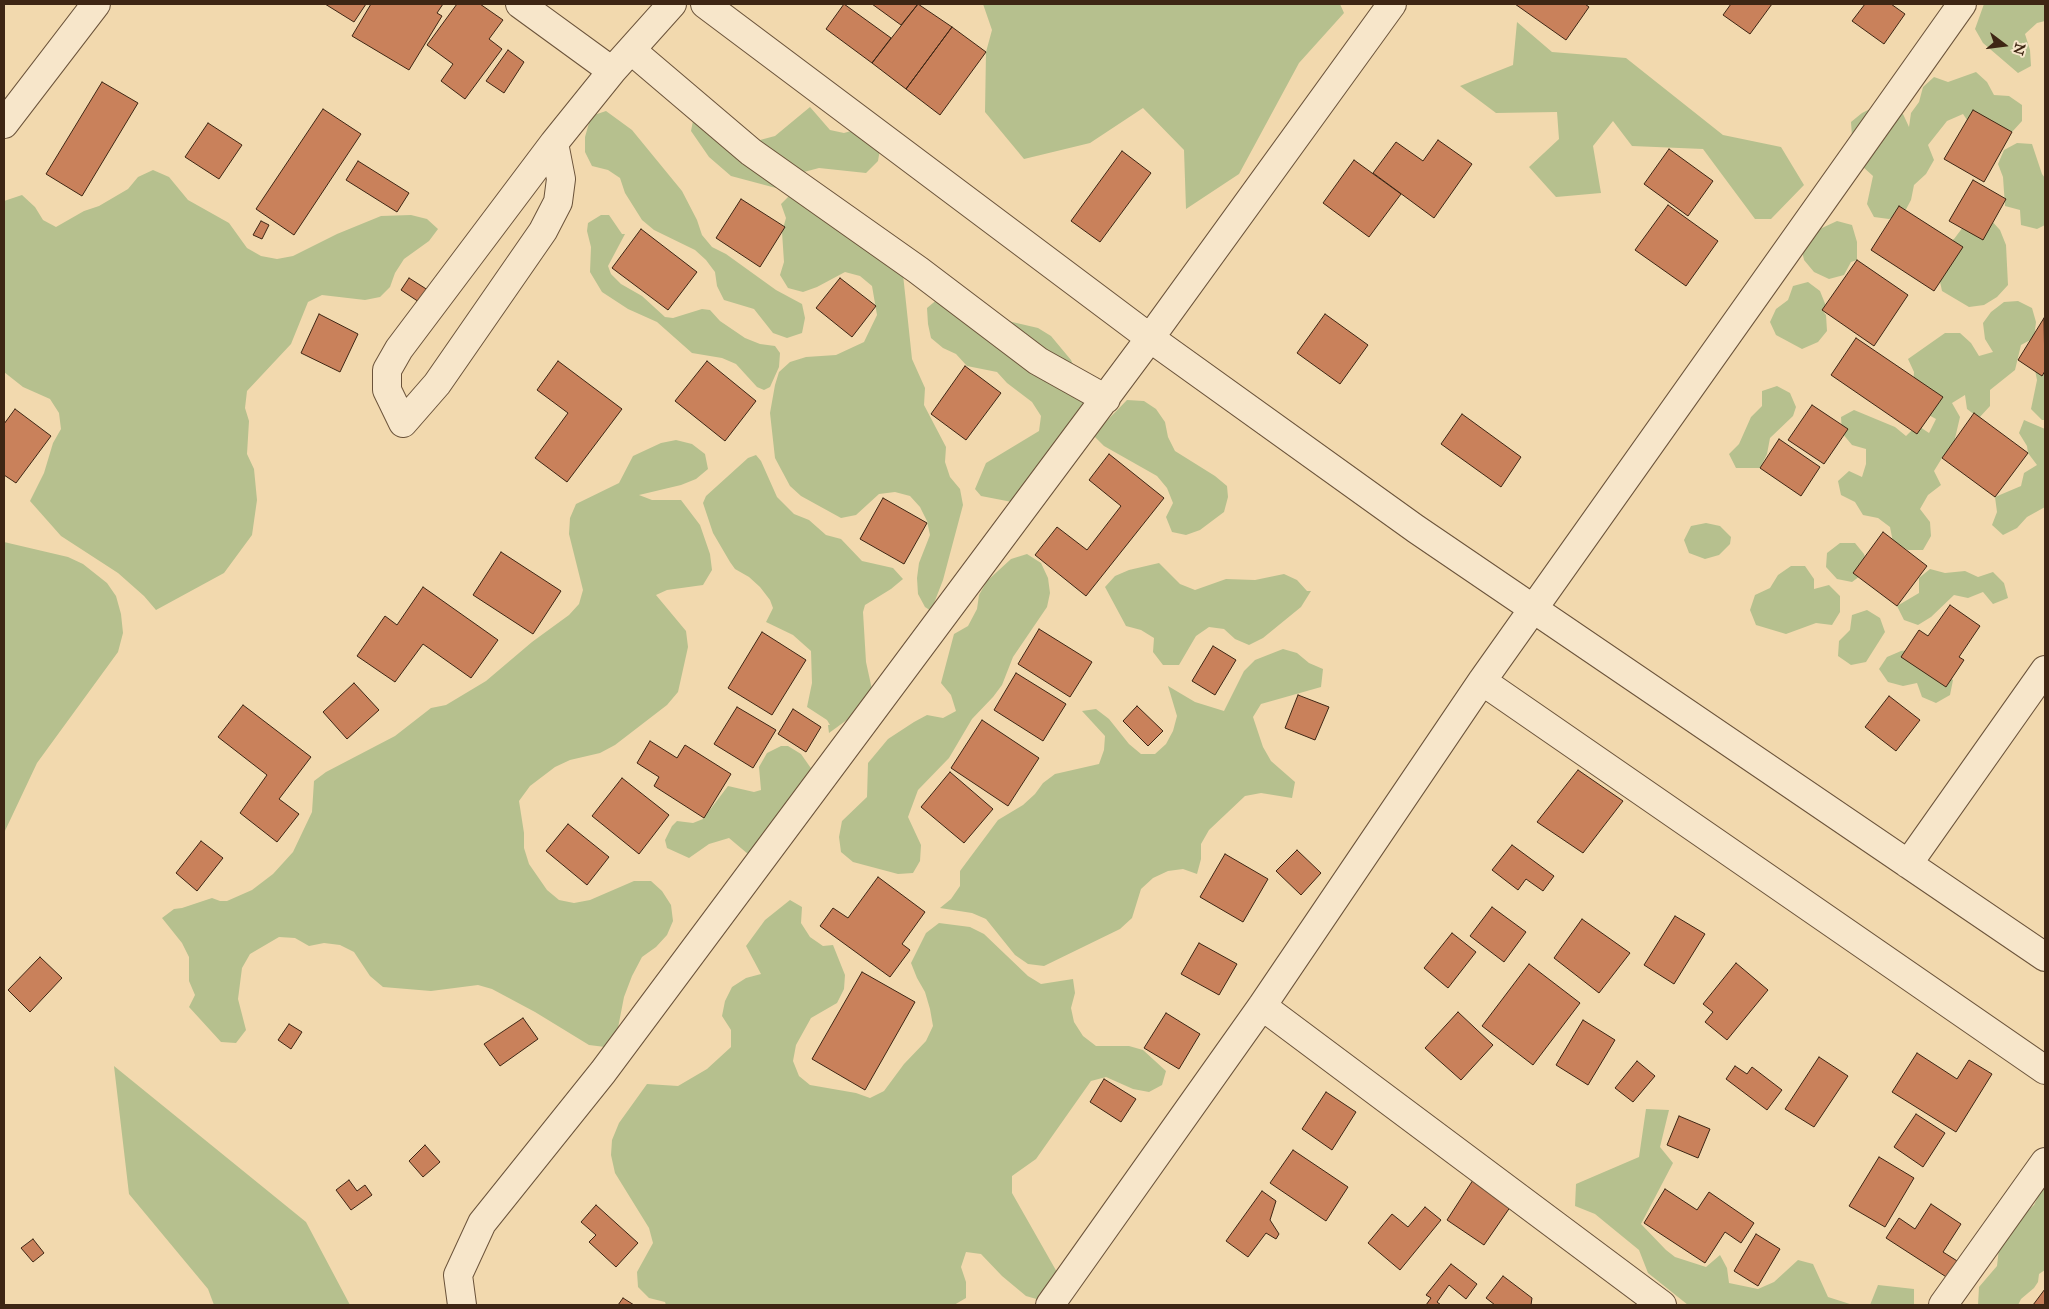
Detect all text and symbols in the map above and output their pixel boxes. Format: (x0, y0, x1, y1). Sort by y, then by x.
north arrow (1979, 20, 2029, 70)
text: N (2009, 41, 2029, 57)

